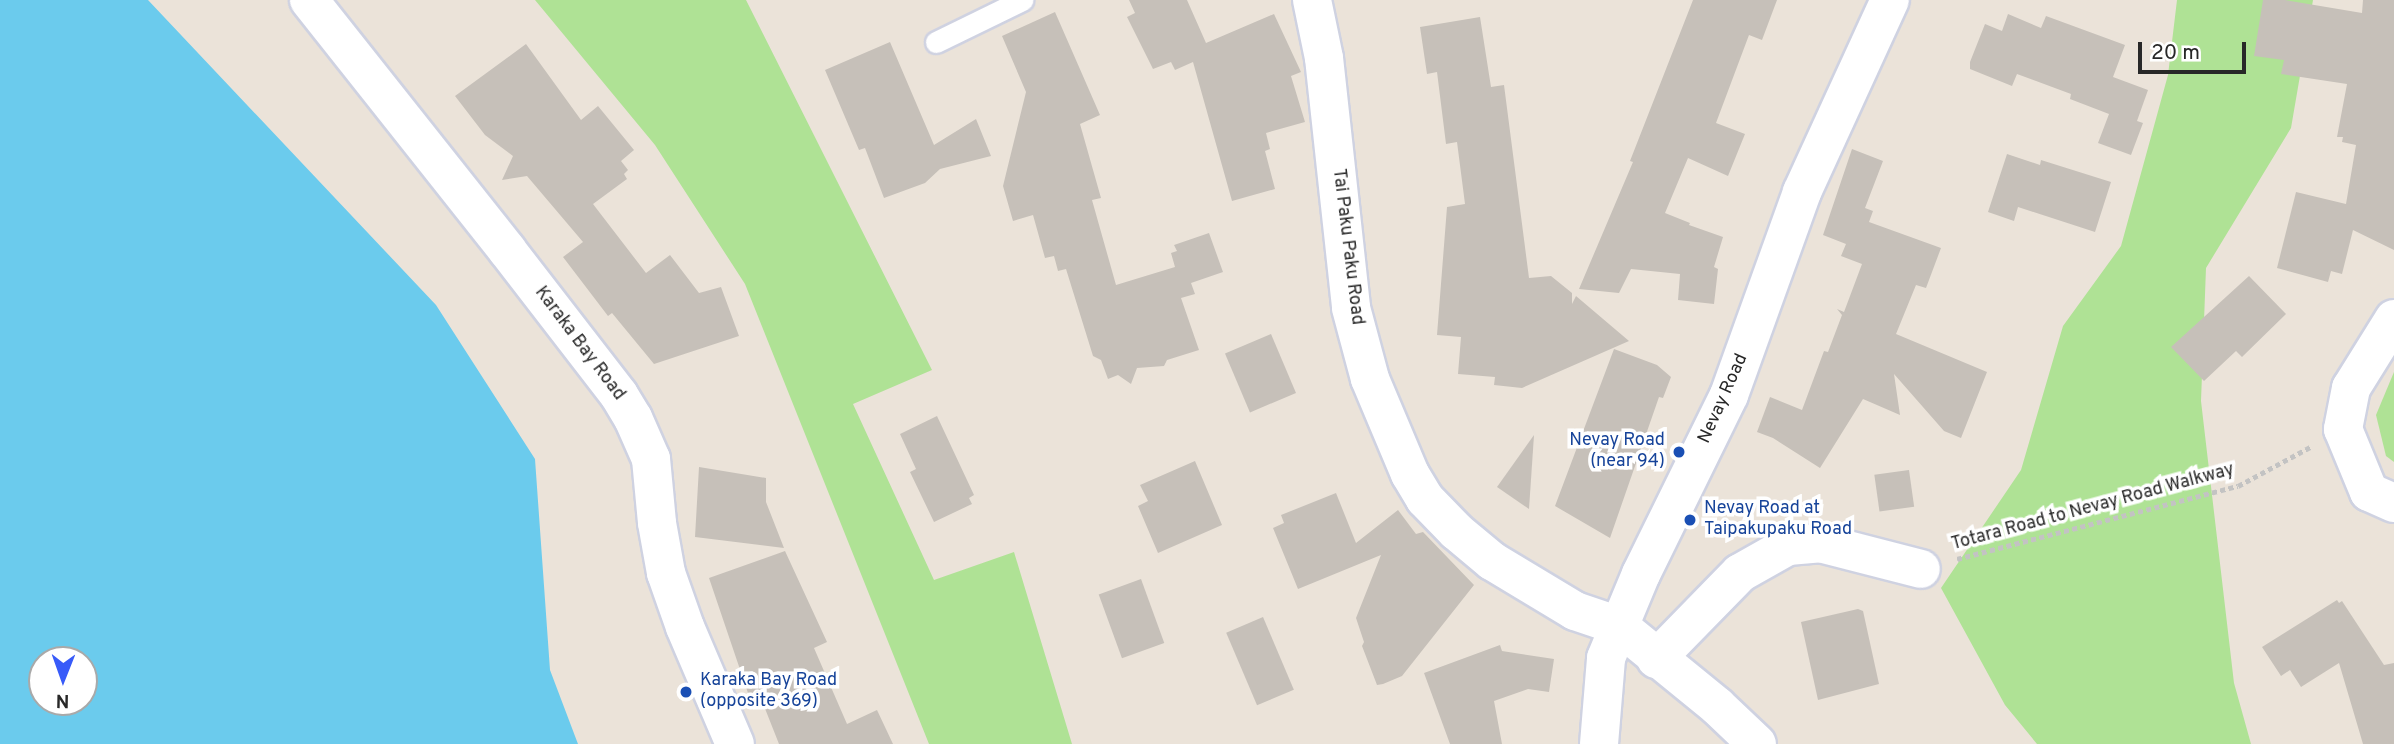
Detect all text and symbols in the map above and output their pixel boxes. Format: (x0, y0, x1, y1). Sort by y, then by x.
scale bar (2142, 28, 2250, 72)
text: 20 m (2151, 40, 2200, 67)
street label: Tai Paku Paku Road (1327, 168, 1367, 326)
street label: Karaka Bay Road (529, 283, 629, 405)
street label: Nevay Road (1695, 351, 1753, 447)
place label: Nevay Road (near 94) (1569, 431, 1665, 474)
marker: Nevay Road (near 94) (1671, 444, 1687, 460)
street label: Totara Road to Nevay Road Walkway (1949, 460, 2237, 556)
place label: Nevay Road at Taipakupaku Road (1704, 499, 1852, 542)
marker: Nevay Road at Taipakupaku Road (1682, 512, 1698, 528)
north arrow (28, 646, 98, 716)
place label: Karaka Bay Road (opposite 369) (700, 671, 837, 714)
marker: Karaka Bay Road (opposite 369) (678, 684, 694, 700)
text: N (56, 688, 70, 712)

